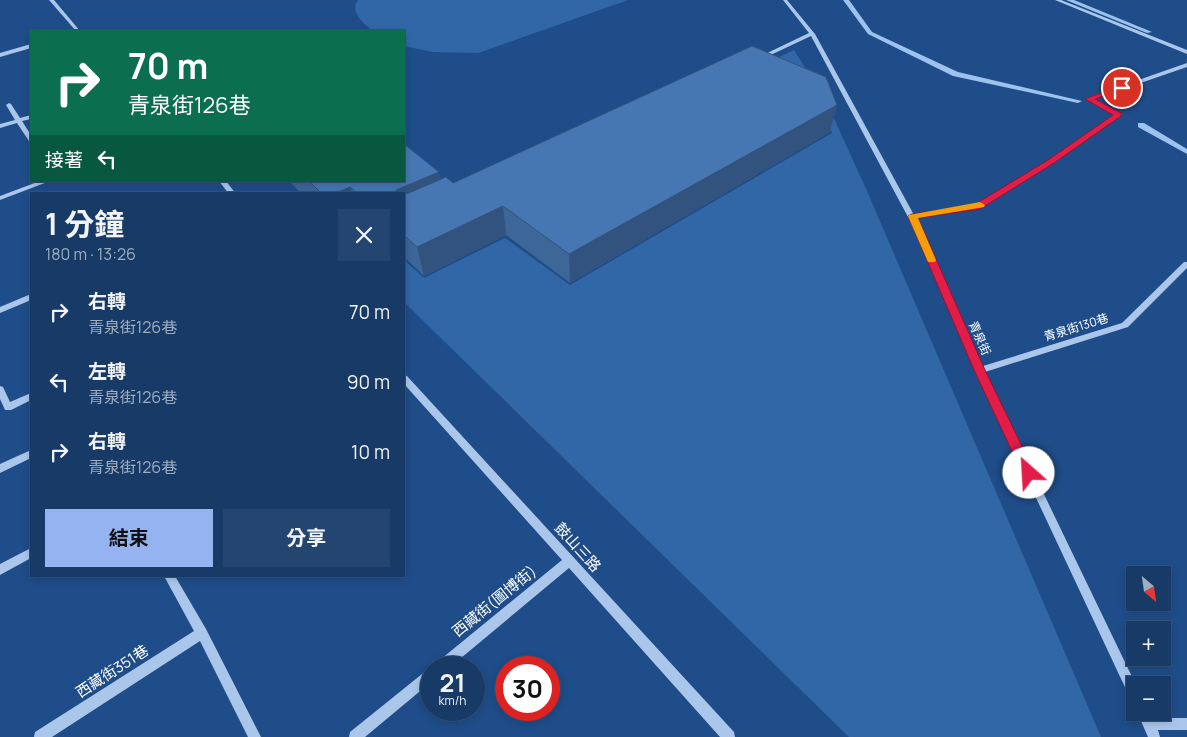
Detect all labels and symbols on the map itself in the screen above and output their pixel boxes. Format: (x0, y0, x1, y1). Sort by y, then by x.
pin (1101, 67, 1143, 109)
street label: 青泉街130巷 (1042, 309, 1110, 345)
street label: 青泉街 (965, 318, 995, 358)
position arrow (1002, 446, 1054, 498)
street label: 鼓山三路 (550, 518, 606, 576)
street label: 西藏街(圖博街) (447, 560, 541, 642)
north arrow (1126, 566, 1171, 611)
street label: 西藏街351巷 (72, 640, 152, 702)
speed limit sign: 30 (495, 656, 560, 721)

